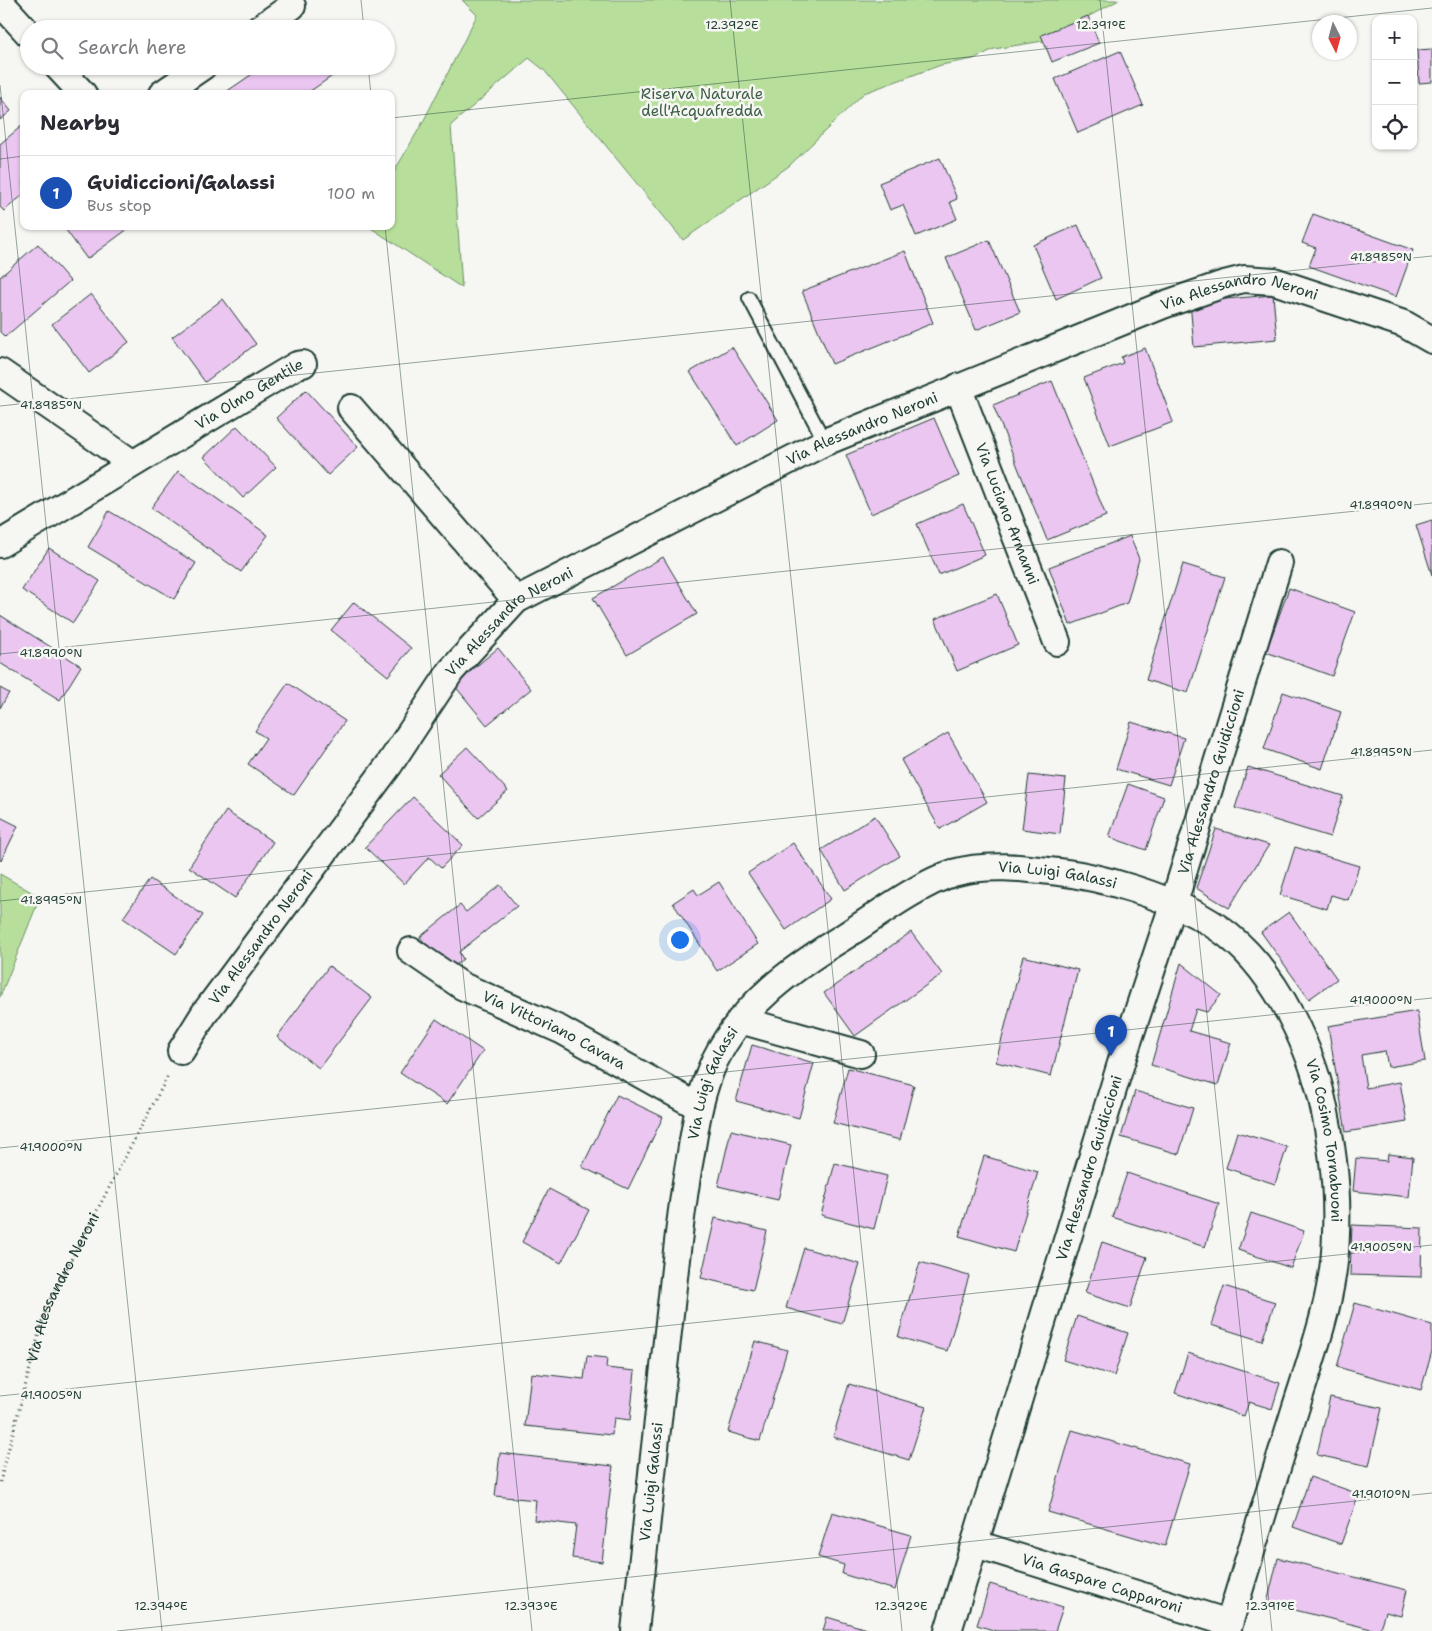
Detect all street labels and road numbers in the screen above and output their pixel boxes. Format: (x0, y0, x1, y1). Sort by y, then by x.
street label: Via Alessandro Neroni (1158, 269, 1321, 315)
street label: Via Olmo Gentile (191, 354, 304, 434)
street label: Via Alessandro Neroni (783, 387, 941, 470)
street label: Via Luciano Armanni (971, 440, 1044, 588)
street label: Via Alessandro Neroni (441, 562, 577, 681)
street label: Via Alessandro Guidiccioni (1173, 687, 1249, 877)
street label: Via Luigi Galassi (998, 857, 1120, 893)
street label: Via Alessandro Neroni (204, 866, 318, 1009)
street label: Via Vittoriano Cavara (479, 986, 630, 1074)
street label: Via Luigi Galassi (683, 1022, 743, 1141)
street label: Via Cosimo Tornabuoni (1301, 1056, 1346, 1223)
street label: Via Alessandro Guidiccioni (1051, 1073, 1127, 1263)
street label: Via Alessandro Neroni (22, 1209, 104, 1365)
street label: Via Luigi Galassi (635, 1421, 668, 1543)
street label: Via Gaspare Capparoni (1019, 1549, 1185, 1618)

